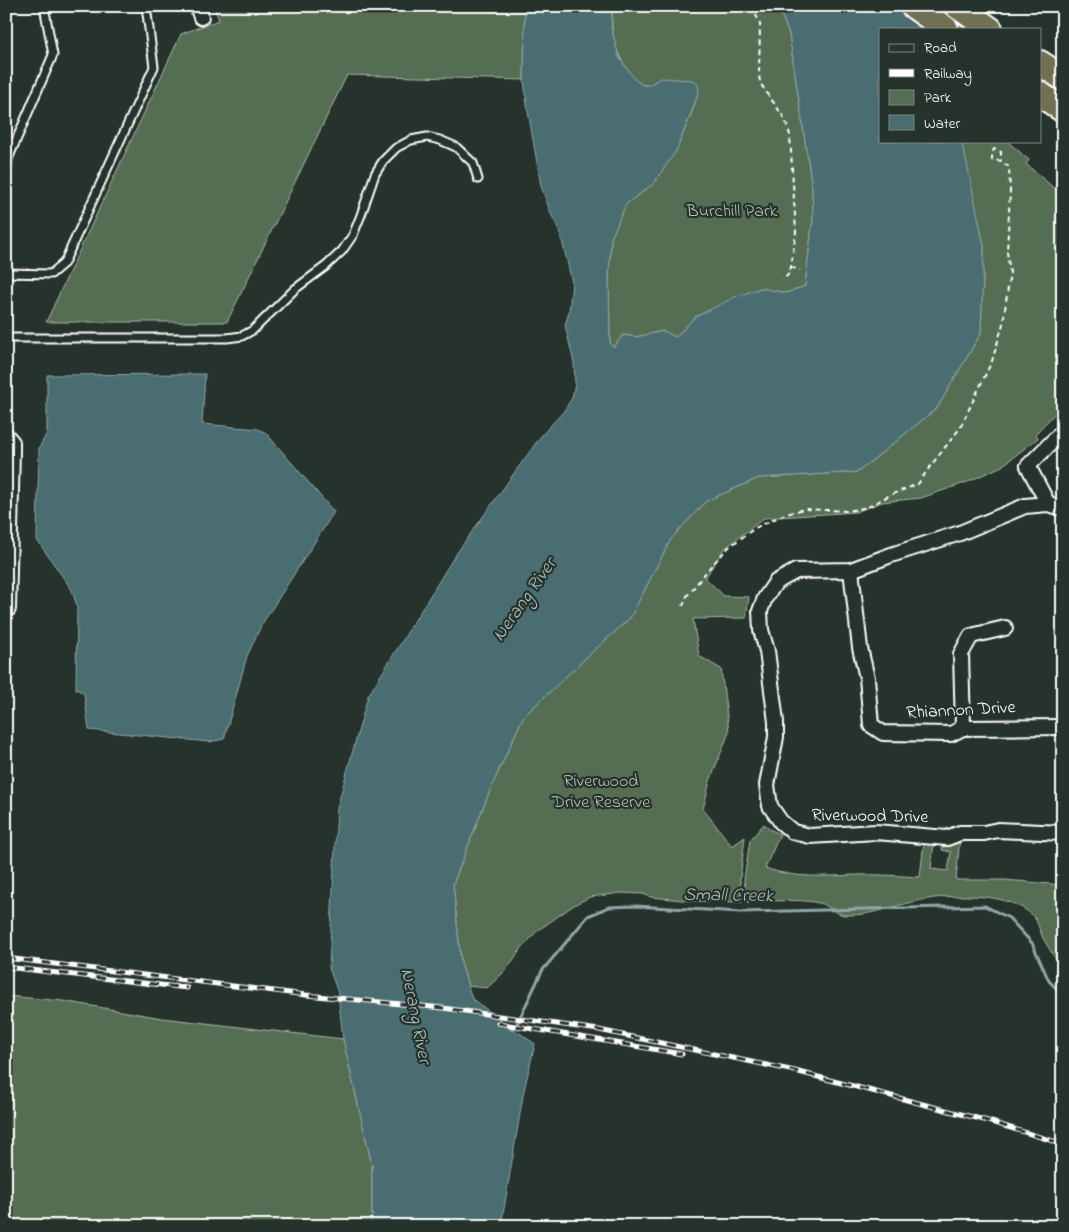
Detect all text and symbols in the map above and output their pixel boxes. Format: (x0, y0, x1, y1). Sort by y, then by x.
legend (879, 28, 1042, 142)
text: Road (924, 37, 957, 59)
text: Railway (924, 63, 972, 86)
text: Park (924, 87, 952, 109)
text: Water (924, 113, 960, 135)
park label: Burchill Park (686, 199, 778, 225)
water label: Nerang River (486, 551, 566, 648)
street label: Rhiannon Drive (906, 695, 1017, 727)
park label: Riverwood Drive Reserve (551, 769, 651, 816)
street label: Riverwood Drive (811, 803, 930, 831)
water label: Small Creek (683, 882, 774, 910)
water label: Nerang River (392, 966, 438, 1068)

